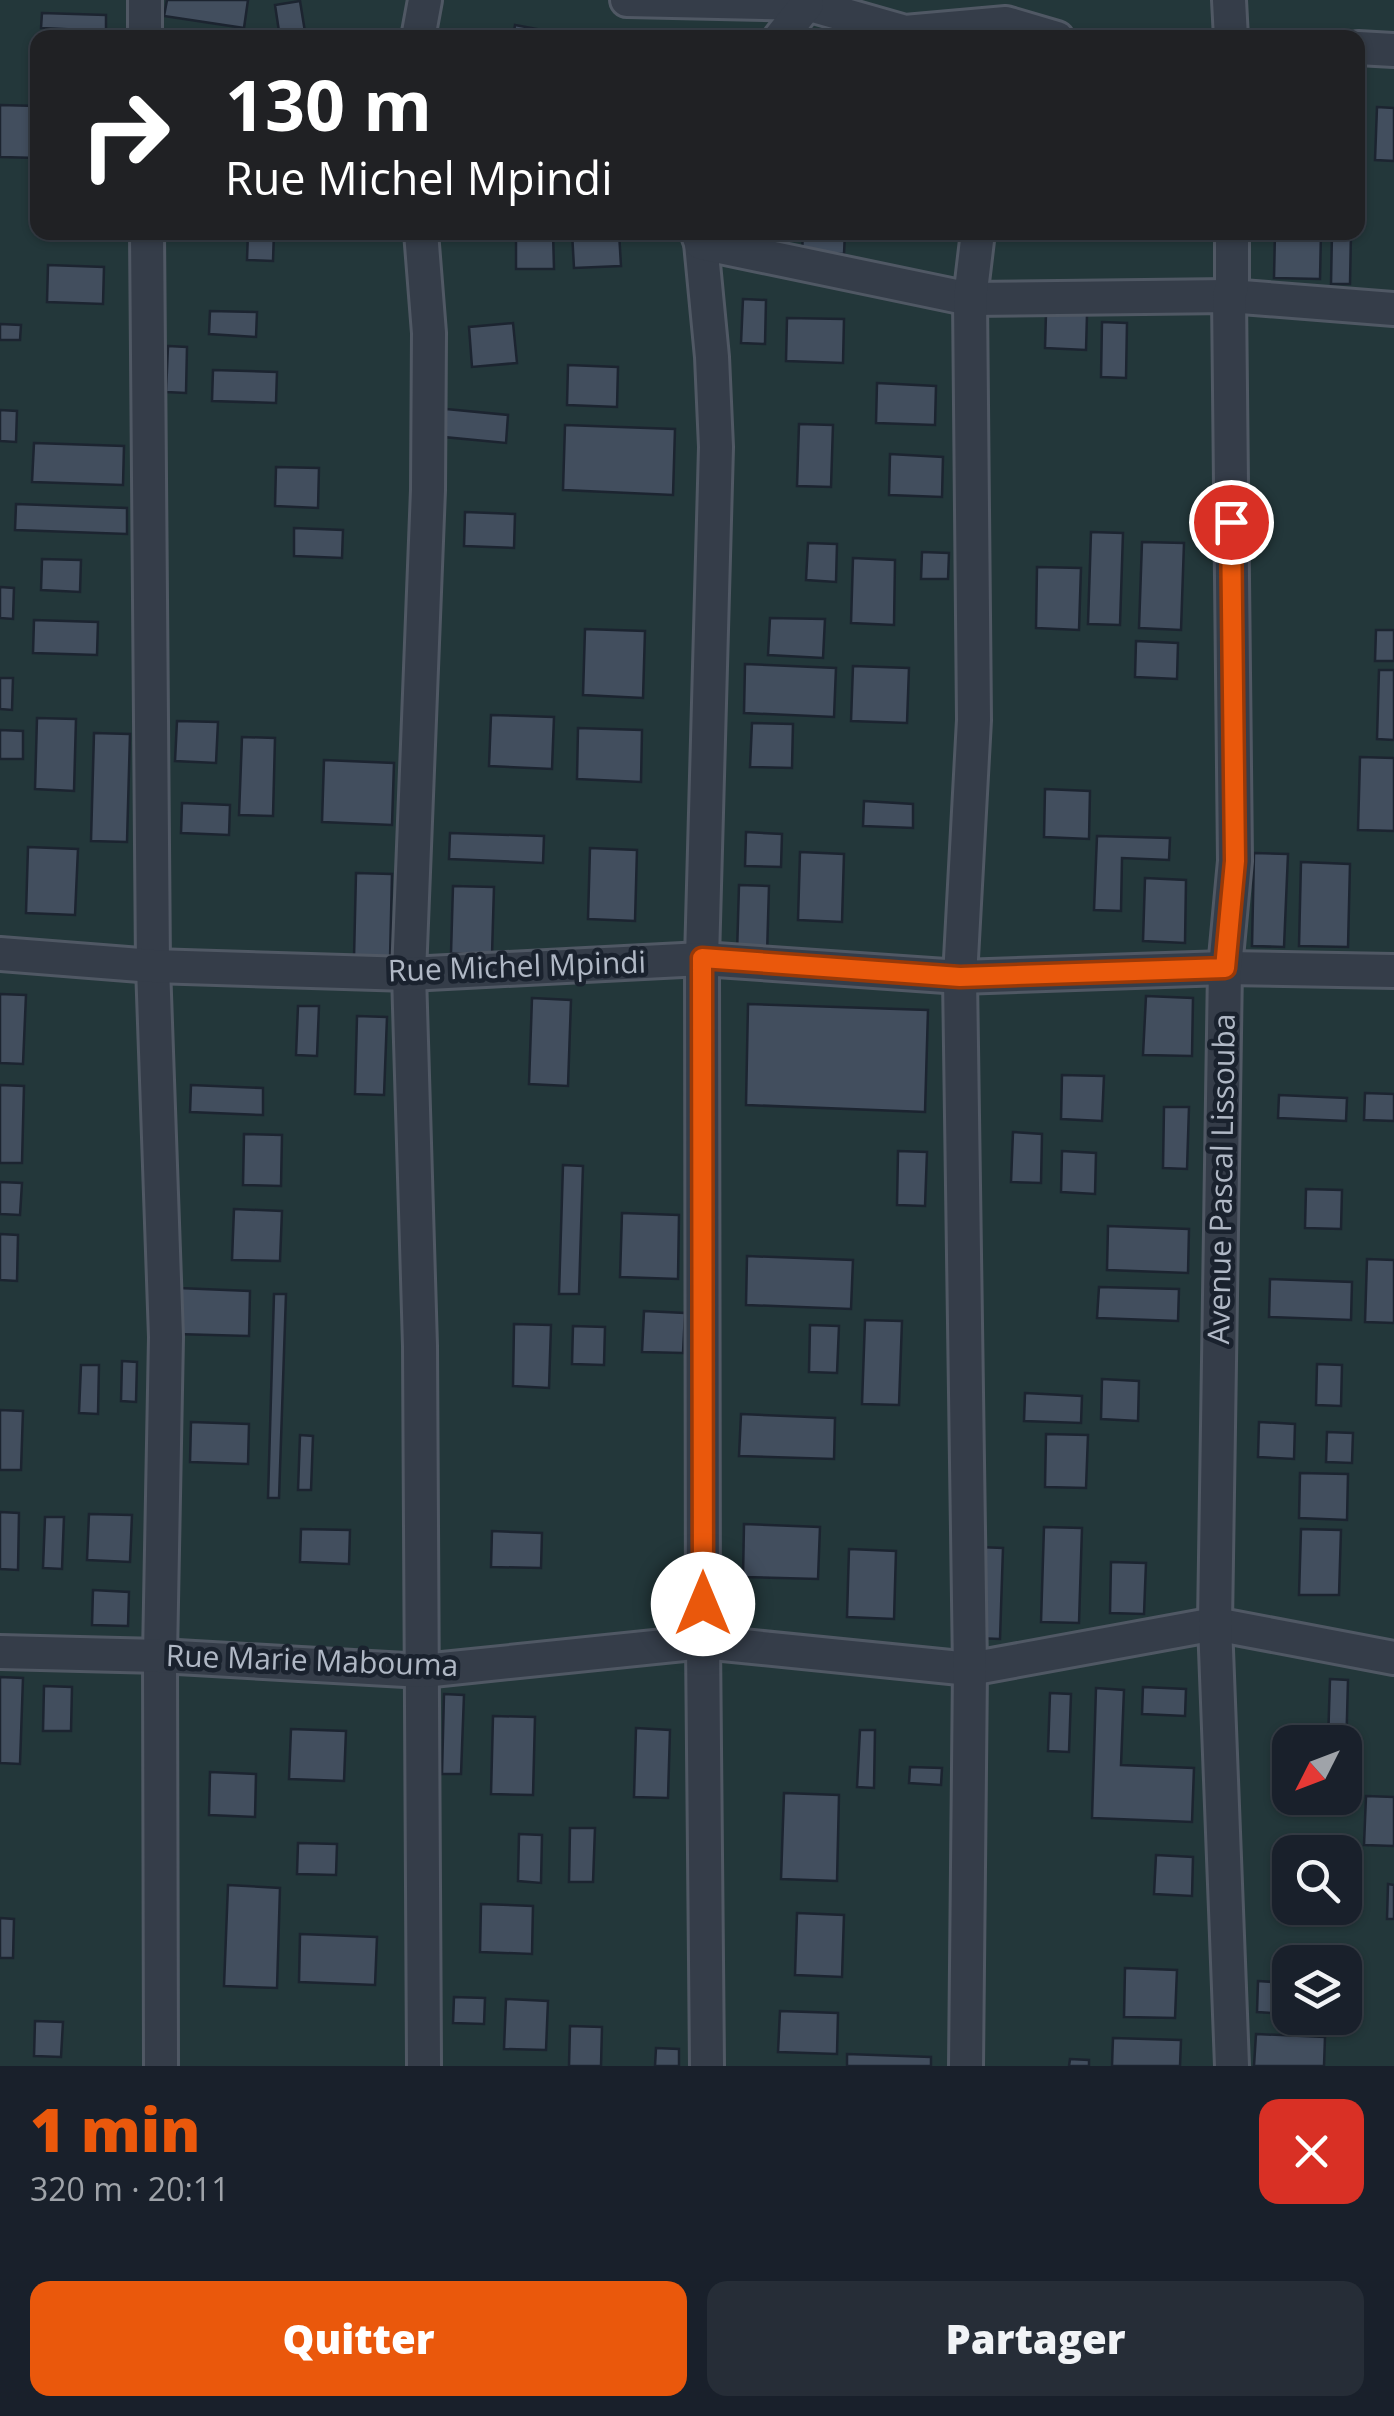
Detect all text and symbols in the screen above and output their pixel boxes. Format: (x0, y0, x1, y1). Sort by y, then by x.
text: 130 m (225, 56, 432, 152)
icon: right (60, 70, 190, 200)
text: Rue Michel Mpindi (225, 147, 613, 208)
pin (1189, 480, 1274, 565)
icon: arrive (1204, 495, 1259, 550)
street label: Rue Michel Mpindi (387, 941, 647, 990)
street label: Avenue Pascal Lissouba (1197, 1013, 1244, 1345)
position arrow (651, 1552, 755, 1656)
street label: Rue Marie Mabouma (165, 1634, 459, 1685)
north arrow (1272, 1725, 1362, 1815)
map controls (1272, 1725, 1362, 2035)
button: search (1272, 1835, 1362, 1925)
button: layers (1272, 1945, 1362, 2035)
text: 1 min (30, 2088, 200, 2170)
button: close (1259, 2099, 1364, 2204)
text: 320 m · 20:11 (30, 2167, 229, 2210)
button: Quitter (30, 2281, 687, 2396)
button: Partager (707, 2281, 1364, 2396)

